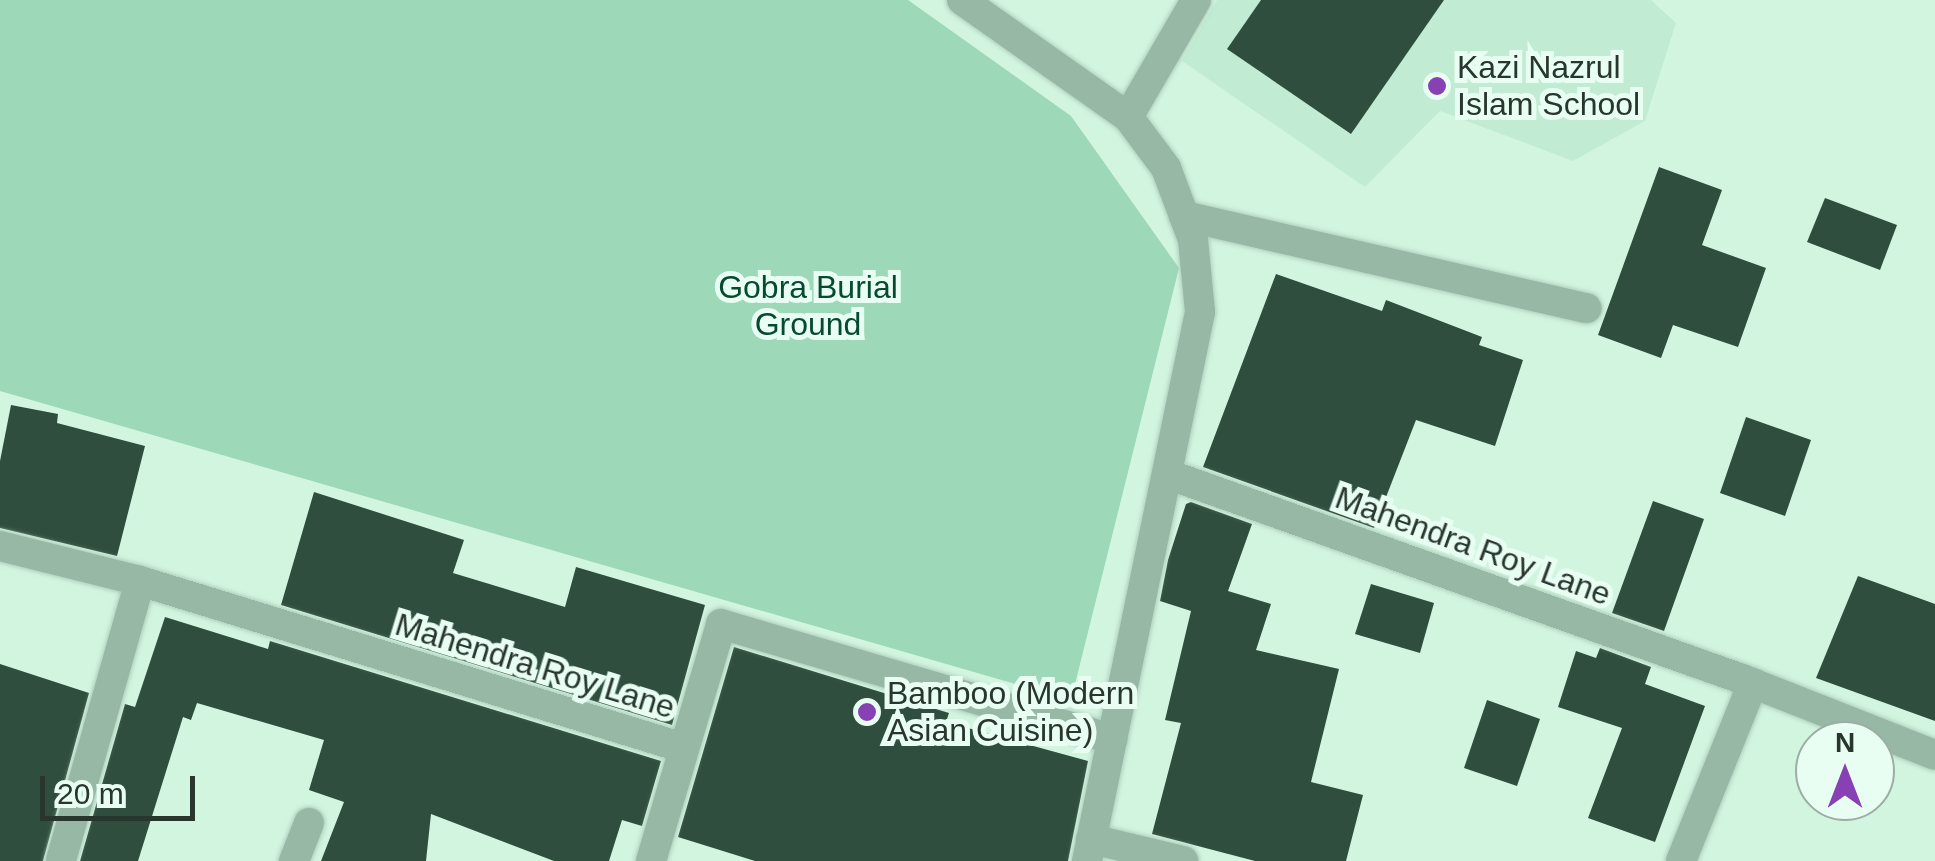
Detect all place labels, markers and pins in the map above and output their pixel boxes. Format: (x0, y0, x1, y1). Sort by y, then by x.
place label: Kazi Nazrul Islam School (1457, 49, 1640, 124)
marker: Kazi Nazrul Islam School (1426, 75, 1448, 97)
place label: Bamboo (Modern Asian Cuisine) (887, 675, 1134, 750)
marker: Bamboo (Modern Asian Cuisine) (856, 701, 878, 723)

